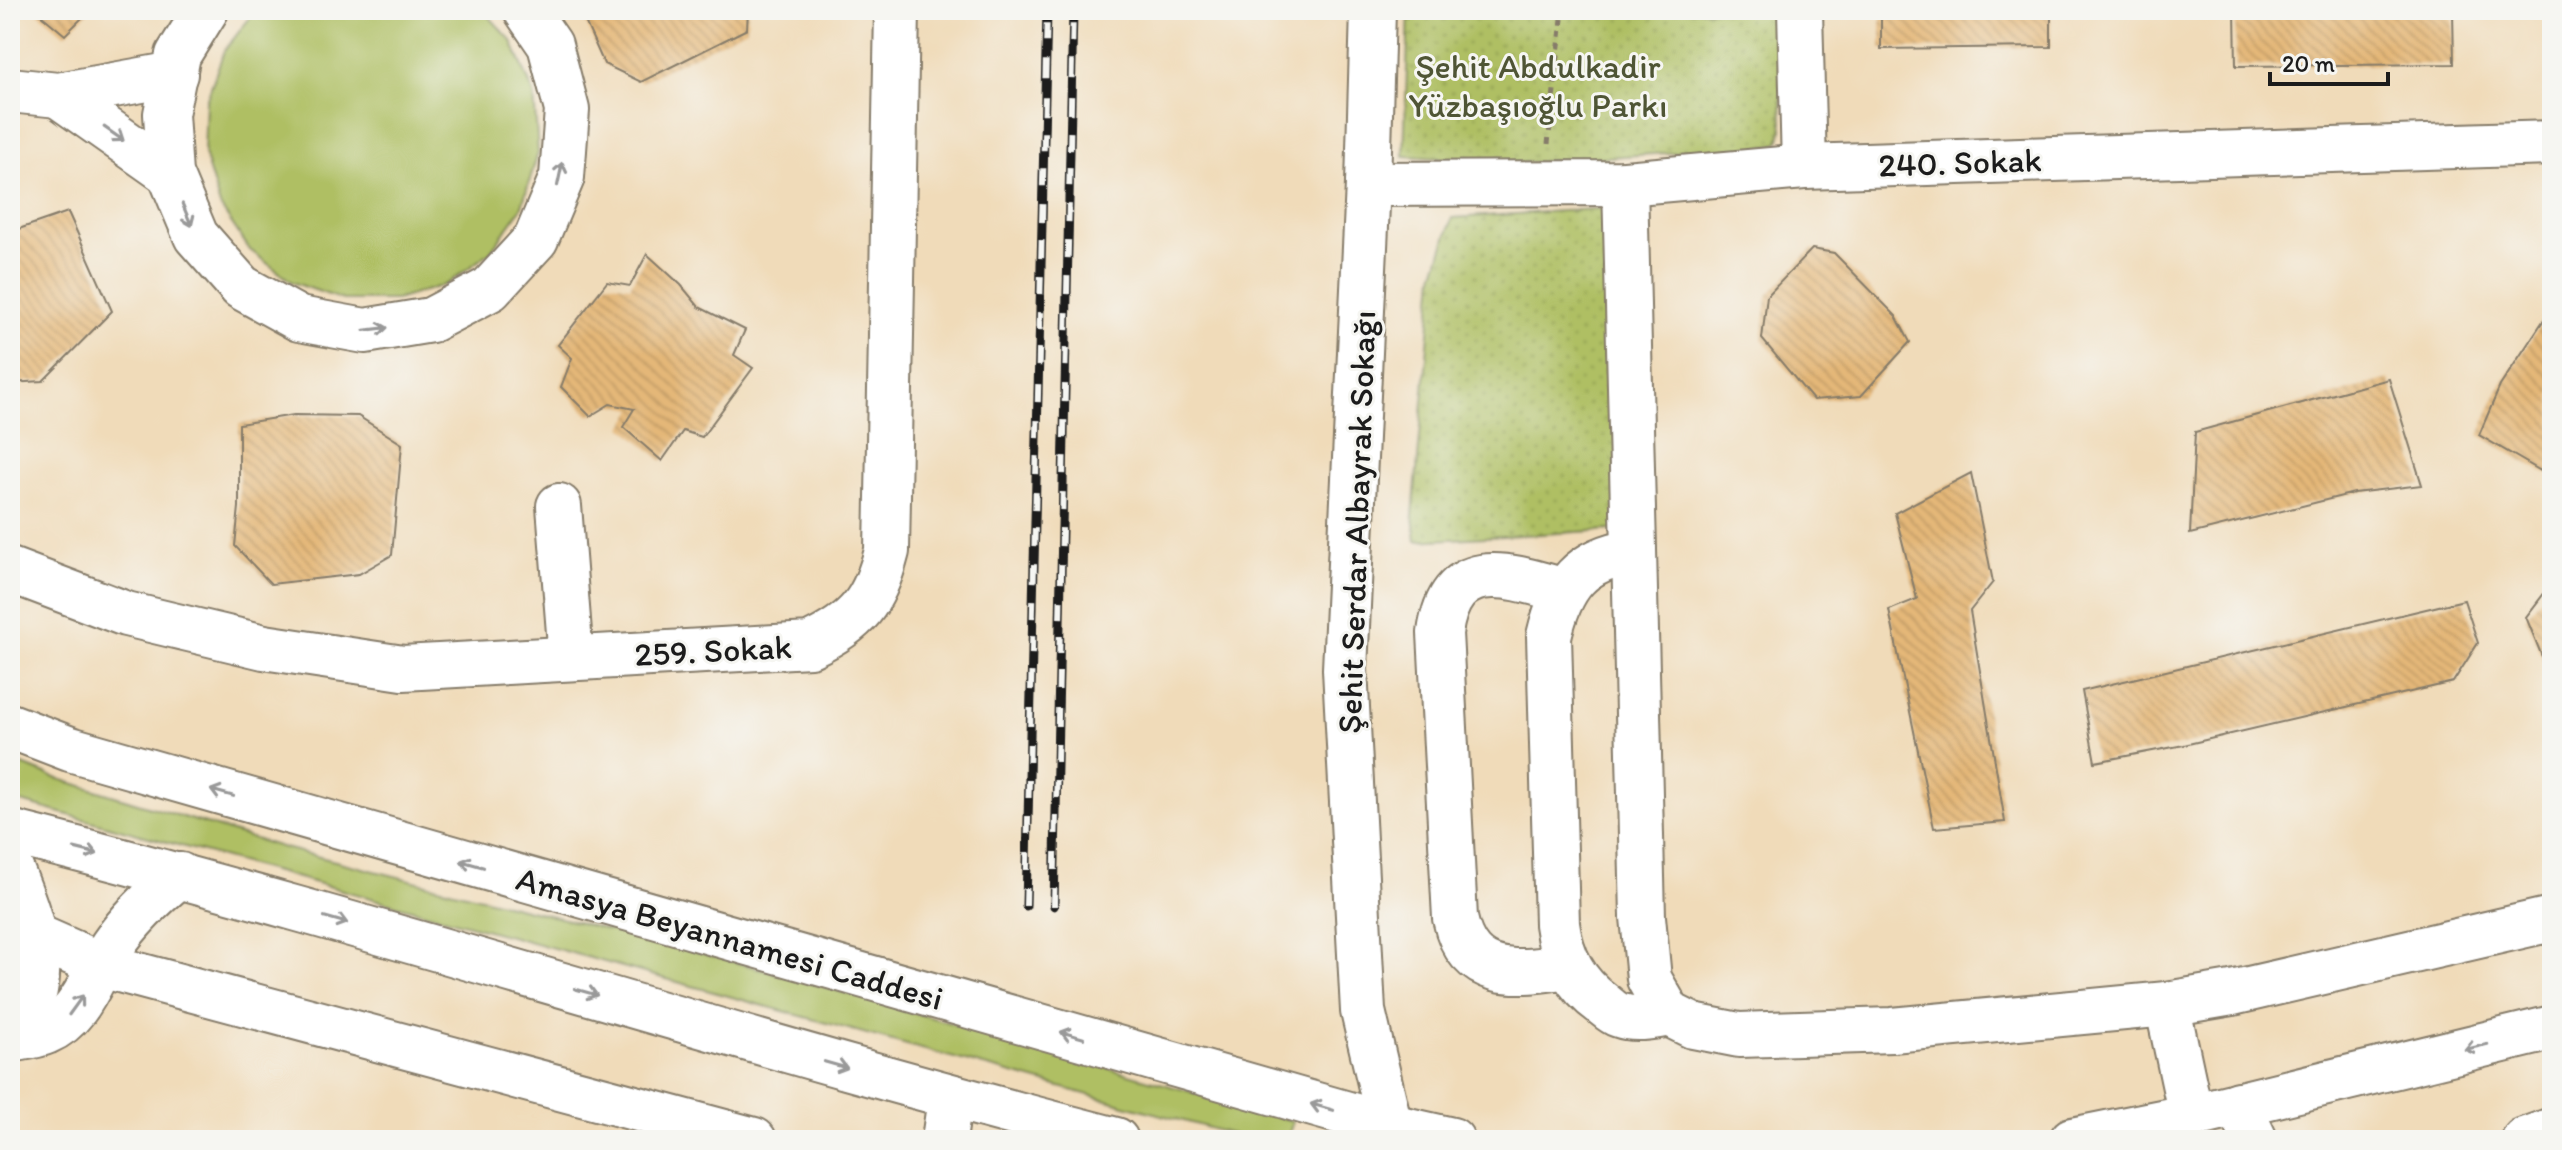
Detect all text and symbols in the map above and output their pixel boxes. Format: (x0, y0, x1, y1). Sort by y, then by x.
scale bar (2270, 36, 2388, 86)
park label: Şehit Abdulkadir Yüzbaşıoğlu Parkı (1409, 46, 1667, 126)
text: 20 m (2282, 49, 2335, 78)
one-way arrow (102, 126, 124, 142)
street label: 240. Sokak (1878, 139, 2042, 186)
one-way arrow (553, 161, 568, 187)
one-way arrow (181, 203, 196, 227)
street label: Şehit Serdar Albayrak Sokağı (1329, 310, 1384, 734)
one-way arrow (362, 321, 389, 336)
street label: 259. Sokak (633, 626, 793, 675)
one-way arrow (210, 785, 236, 800)
one-way arrow (72, 845, 98, 860)
one-way arrow (460, 856, 486, 871)
street label: Amasya Beyannamesi Caddesi (512, 858, 948, 1019)
one-way arrow (323, 913, 349, 928)
one-way arrow (573, 985, 599, 1000)
one-way arrow (68, 995, 85, 1017)
one-way arrow (1060, 1027, 1086, 1042)
one-way arrow (2464, 1040, 2490, 1055)
one-way arrow (822, 1058, 848, 1073)
one-way arrow (1310, 1099, 1336, 1114)

